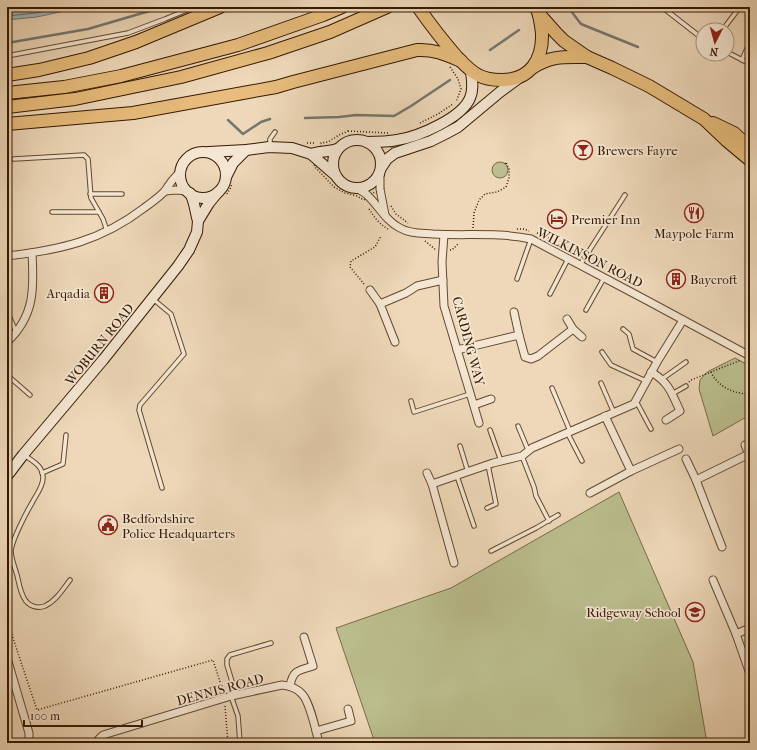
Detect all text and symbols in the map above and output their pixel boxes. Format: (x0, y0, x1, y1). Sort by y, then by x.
north arrow (695, 22, 735, 62)
text: N (709, 44, 719, 58)
bar icon: Brewers Fayre (572, 139, 594, 161)
place label: Brewers Fayre (597, 143, 678, 158)
restaurant icon: Maypole Farm (683, 202, 705, 224)
hotel icon: Premier Inn (546, 208, 568, 230)
place label: Premier Inn (571, 212, 641, 227)
street label: WILKINSON ROAD (533, 224, 645, 291)
place label: Maypole Farm (654, 226, 734, 241)
building icon: Baycroft (665, 268, 687, 290)
place label: Baycroft (690, 272, 738, 287)
building icon: Arqadia (93, 282, 115, 304)
place label: Arqadia (45, 286, 91, 301)
street label: CARDING WAY (449, 295, 488, 389)
street label: WOBURN ROAD (61, 300, 137, 389)
place label: Bedfordshire Police Headquarters (122, 511, 235, 541)
public building icon: Bedfordshire Police Headquarters (97, 514, 119, 536)
school or university icon: Ridgeway School (684, 601, 706, 623)
place label: Ridgeway School (586, 605, 681, 620)
street label: DENNIS ROAD (175, 671, 265, 708)
scale bar (24, 702, 142, 728)
text: 100 m (30, 709, 60, 723)

